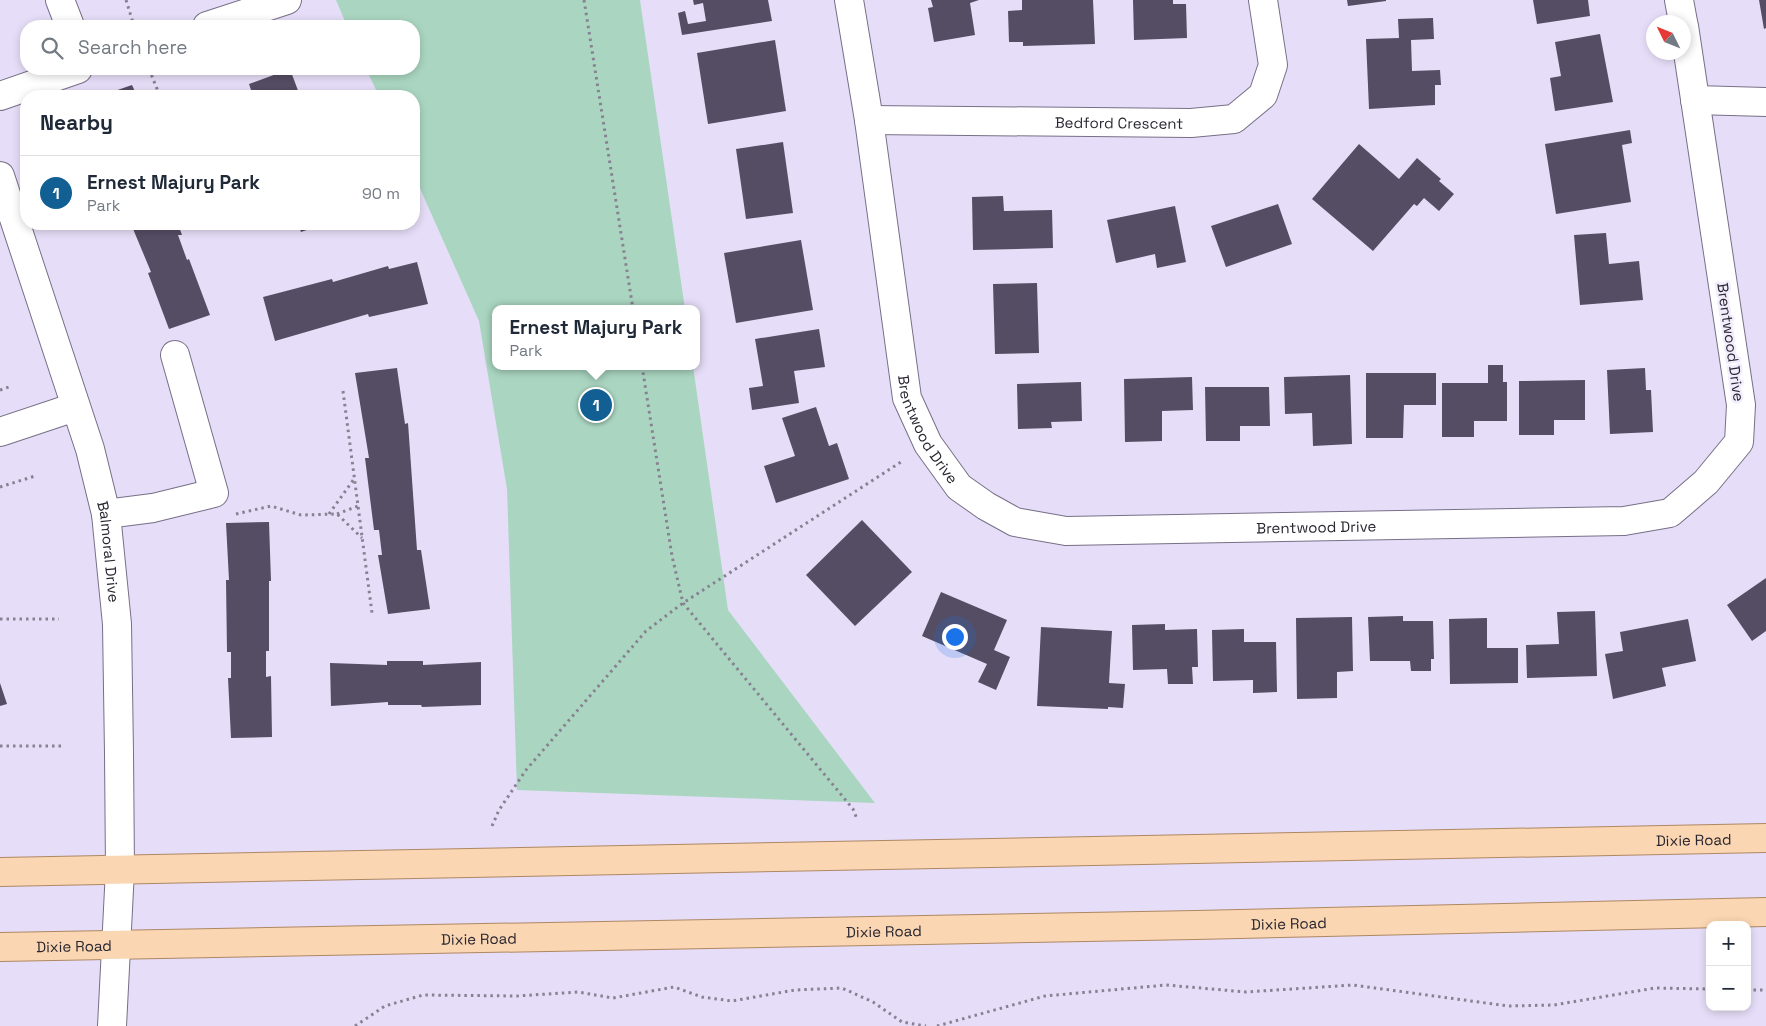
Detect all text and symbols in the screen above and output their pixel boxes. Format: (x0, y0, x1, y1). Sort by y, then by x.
north arrow (1646, 15, 1691, 60)
search box (20, 20, 420, 75)
icon: search (38, 34, 66, 62)
text: Search here (78, 35, 188, 60)
text: Nearby (40, 109, 113, 136)
street label: Bedford Crescent (1055, 112, 1183, 132)
text: Ernest Majury Park (87, 170, 260, 195)
text: 1 (52, 183, 60, 204)
text: 90 m (362, 183, 400, 204)
text: Park (87, 195, 120, 216)
street label: Brentwood Drive (1713, 281, 1749, 403)
popup (492, 305, 700, 370)
text: Ernest Majury Park (509, 315, 683, 340)
text: Park (509, 340, 543, 361)
street label: Brentwood Drive (894, 374, 963, 487)
pin: 1 (580, 386, 612, 424)
street label: Balmoral Drive (94, 499, 124, 603)
street label: Brentwood Drive (1256, 516, 1377, 537)
your location (942, 624, 968, 650)
street label: Dixie Road (1656, 829, 1732, 850)
street label: Dixie Road (1251, 913, 1327, 933)
street label: Dixie Road (846, 921, 922, 941)
map controls (1706, 921, 1751, 1011)
button: + (1706, 921, 1751, 966)
street label: Dixie Road (441, 928, 517, 948)
street label: Dixie Road (36, 935, 112, 956)
button: − (1706, 966, 1751, 1011)

